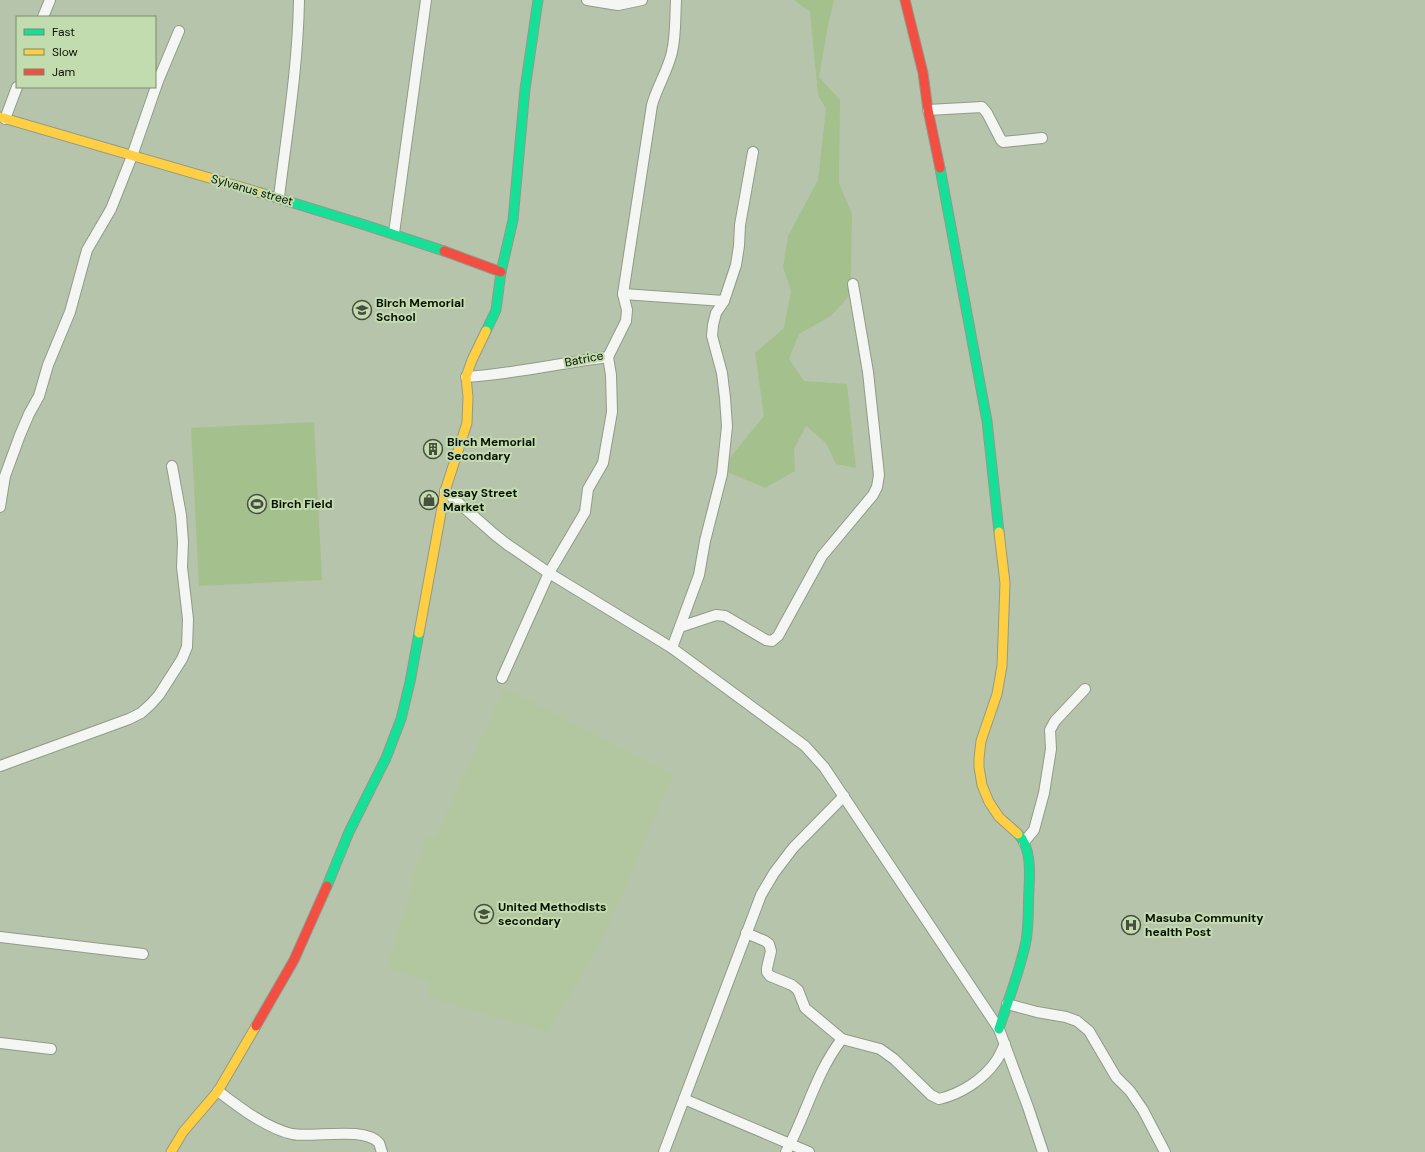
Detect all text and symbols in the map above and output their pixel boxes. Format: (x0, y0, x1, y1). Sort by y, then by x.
legend (16, 16, 156, 88)
text: Fast (52, 24, 75, 40)
text: Slow (52, 44, 78, 60)
text: Jam (52, 64, 75, 80)
street label: Sylvanus street (209, 171, 295, 209)
place label: Birch Memorial School (376, 295, 464, 325)
school or university icon: Birch Memorial School (351, 299, 373, 321)
street label: Batrice (563, 347, 605, 371)
place label: Birch Memorial Secondary (447, 434, 535, 464)
building icon: Birch Memorial Secondary (422, 438, 444, 460)
place label: Sesay Street Market (443, 485, 518, 515)
shop icon: Sesay Street Market (418, 489, 440, 511)
sports icon: Birch Field (246, 493, 268, 515)
place label: Birch Field (271, 496, 333, 512)
place label: United Methodists secondary (498, 899, 607, 929)
school or university icon: United Methodists secondary (473, 903, 495, 925)
place label: Masuba Community health Post (1145, 910, 1264, 940)
hospital icon: Masuba Community health Post (1120, 914, 1142, 936)

